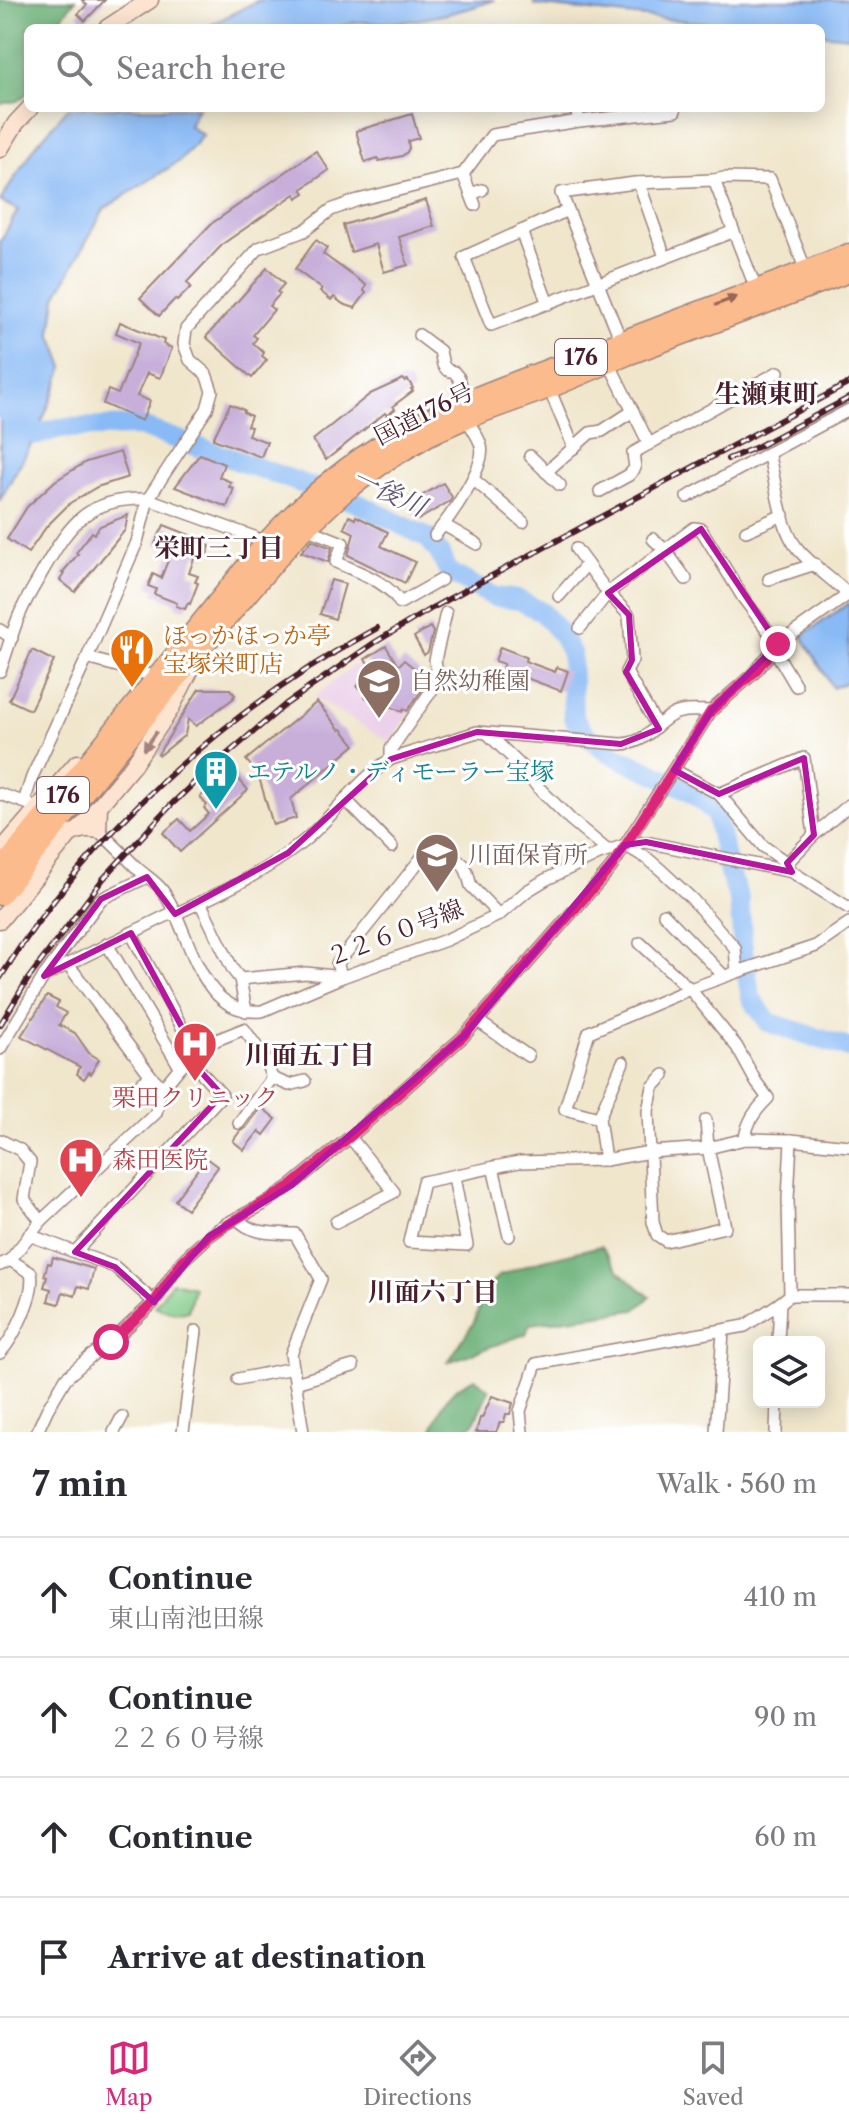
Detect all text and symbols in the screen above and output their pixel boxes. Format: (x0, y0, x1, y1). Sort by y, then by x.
search box (24, 24, 825, 112)
icon: search (52, 46, 96, 90)
text: Search here (116, 50, 286, 87)
one-way arrow (714, 294, 738, 307)
road number: 176 (555, 339, 607, 375)
street label: 国道176号 (369, 376, 478, 451)
district label: 生瀬東町 (715, 378, 819, 410)
water label: 一後川 (347, 461, 434, 524)
district label: 栄町三丁目 (154, 532, 284, 564)
place label: ほっかほっか亭 宝塚栄町店 (163, 621, 331, 678)
restaurant icon: ほっかほっか亭 宝塚栄町店 (108, 626, 156, 689)
route end (760, 626, 796, 662)
school or university icon: 自然幼稚園 (355, 657, 403, 720)
place label: 自然幼稚園 (410, 666, 530, 695)
one-way arrow (142, 730, 157, 751)
building icon: エテルノ・ディモーラー宝塚 (192, 748, 240, 811)
place label: エテルノ・ディモーラー宝塚 (247, 757, 554, 786)
road number: 176 (37, 777, 89, 813)
school or university icon: 川面保育所 (413, 831, 461, 894)
place label: 川面保育所 (468, 840, 588, 869)
street label: ２２６０号線 (322, 893, 467, 972)
hospital icon: 栗田クリニック (171, 1020, 219, 1083)
district label: 川面五丁目 (245, 1039, 375, 1071)
place label: 栗田クリニック (112, 1083, 278, 1112)
hospital icon: 森田医院 (57, 1136, 105, 1199)
place label: 森田医院 (112, 1145, 208, 1174)
district label: 川面六丁目 (368, 1276, 498, 1308)
route start (93, 1324, 129, 1360)
map controls (753, 1336, 825, 1408)
button: layers (753, 1336, 825, 1408)
text: 7 min (32, 1463, 128, 1505)
text: Walk · 560 m (657, 1468, 817, 1500)
text: Continue (108, 1560, 253, 1597)
icon: ahead (32, 1575, 76, 1619)
text: 410 m (743, 1581, 817, 1613)
text: 東山南池田線 (108, 1602, 264, 1634)
text: Continue (108, 1680, 253, 1717)
icon: ahead (32, 1695, 76, 1739)
text: 90 m (754, 1701, 817, 1733)
text: ２２６０号線 (108, 1722, 264, 1754)
icon: ahead (32, 1815, 76, 1859)
text: Continue (108, 1819, 253, 1856)
text: 60 m (754, 1821, 817, 1853)
icon: arrive (32, 1935, 76, 1979)
text: Arrive at destination (108, 1939, 426, 1976)
tab: Map (105, 2036, 153, 2111)
tab: Directions (363, 2036, 472, 2111)
tab: Saved (683, 2036, 744, 2111)

